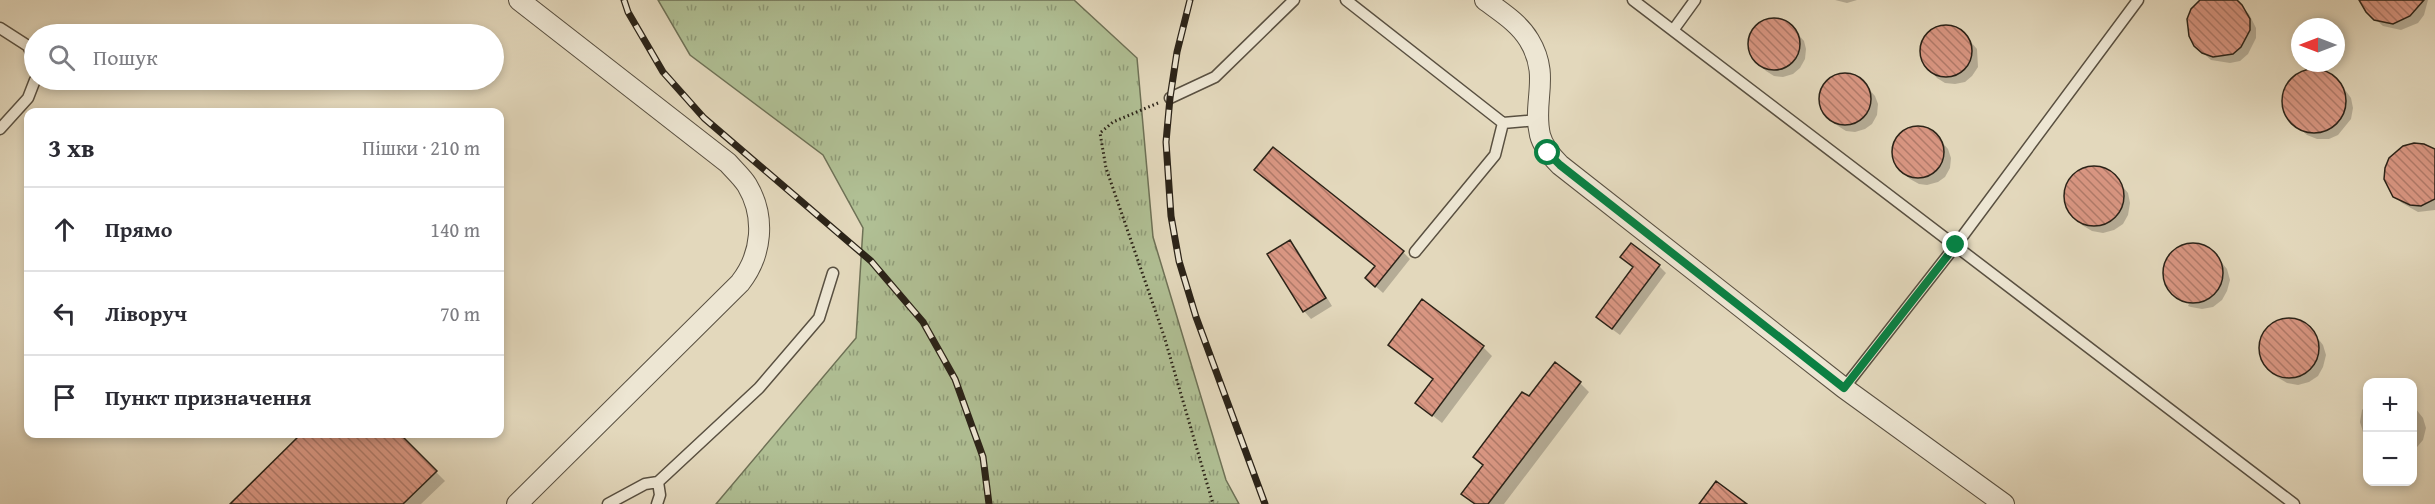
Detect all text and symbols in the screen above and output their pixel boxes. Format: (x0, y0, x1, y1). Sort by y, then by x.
north arrow (2291, 18, 2345, 72)
search box (24, 24, 504, 90)
icon: search (45, 41, 78, 74)
text: Пошук (93, 41, 158, 73)
text: 3 хв (48, 128, 95, 167)
text: Пішки · 210 m (362, 133, 480, 162)
route start (1534, 139, 1560, 165)
icon: ahead (48, 213, 81, 246)
text: Прямо (105, 213, 172, 245)
text: 140 m (430, 215, 480, 244)
route end (1942, 231, 1968, 257)
icon: left (48, 297, 81, 330)
text: Ліворуч (105, 297, 187, 329)
text: 70 m (440, 299, 480, 328)
map controls (2363, 378, 2417, 486)
button: + (2363, 378, 2417, 432)
icon: arrive (48, 381, 81, 414)
text: Пункт призначення (105, 381, 311, 413)
button: − (2363, 432, 2417, 486)

